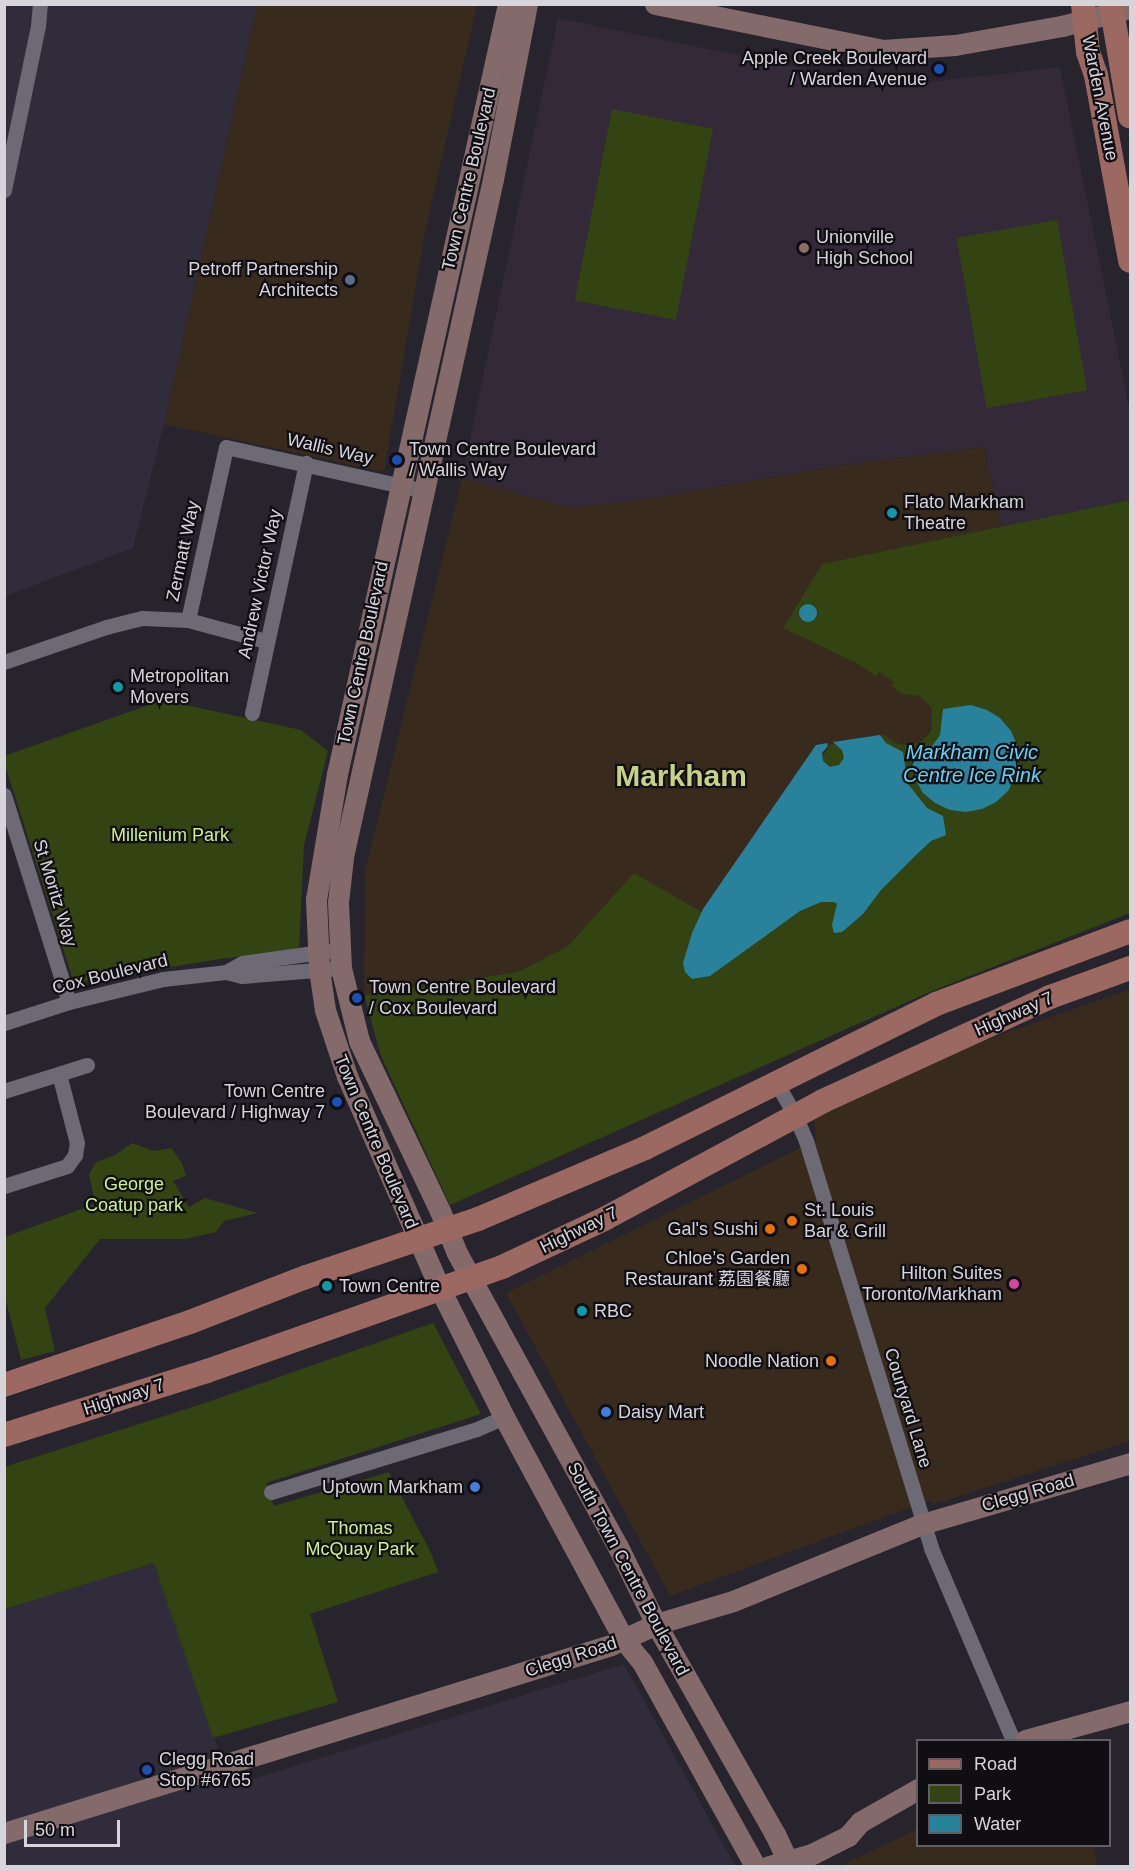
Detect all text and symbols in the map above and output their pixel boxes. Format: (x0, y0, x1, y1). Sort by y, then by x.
street label: Warden Avenue (1077, 33, 1123, 163)
place label: Apple Creek Boulevard / Warden Avenue (742, 48, 927, 90)
marker: Apple Creek Boulevard / Warden Avenue (932, 62, 946, 76)
street label: Town Centre Boulevard (437, 85, 501, 273)
place label: Unionville High School (816, 227, 913, 270)
marker: Unionville High School (797, 241, 811, 255)
place label: Petroff Partnership Architects (188, 259, 338, 302)
marker: Petroff Partnership Architects (343, 273, 357, 287)
street label: Wallis Way (285, 429, 375, 469)
place label: Town Centre Boulevard / Wallis Way (409, 439, 596, 482)
marker: Town Centre Boulevard / Wallis Way (390, 453, 404, 467)
place label: Flato Markham Theatre (904, 492, 1024, 534)
street label: Zermatt Way (162, 499, 204, 603)
marker: Flato Markham Theatre (885, 506, 899, 520)
street label: Andrew Victor Way (234, 507, 286, 661)
street label: Town Centre Boulevard (333, 559, 393, 747)
place label: Metropolitan Movers (130, 666, 229, 708)
marker: Metropolitan Movers (111, 680, 125, 694)
water label: Markham Civic Centre Ice Rink (903, 741, 1041, 788)
district label: Markham (615, 758, 747, 794)
park label: Millenium Park (111, 824, 229, 846)
street label: St Moritz Way (28, 837, 82, 949)
street label: Cox Boulevard (50, 949, 170, 999)
place label: Town Centre Boulevard / Cox Boulevard (369, 977, 556, 1020)
street label: Highway 7 (971, 987, 1057, 1041)
marker: Town Centre Boulevard / Cox Boulevard (350, 991, 364, 1005)
street label: Town Centre Boulevard (330, 1052, 422, 1232)
place label: Town Centre Boulevard / Highway 7 (145, 1081, 325, 1124)
marker: Town Centre Boulevard / Highway 7 (330, 1095, 344, 1109)
park label: George Coatup park (85, 1174, 183, 1216)
place label: St. Louis Bar & Grill (804, 1200, 886, 1242)
street label: Highway 7 (536, 1202, 622, 1258)
marker: St. Louis Bar & Grill (785, 1214, 799, 1228)
place label: Gal's Sushi (668, 1218, 758, 1240)
marker: Gal's Sushi (763, 1222, 777, 1236)
place label: Chloe’s Garden Restaurant 荔園餐廳 (625, 1248, 790, 1290)
marker: Chloe’s Garden Restaurant 荔園餐廳 (795, 1262, 809, 1276)
place label: Hilton Suites Toronto/Markham (862, 1263, 1002, 1306)
place label: Town Centre (339, 1275, 440, 1297)
marker: Hilton Suites Toronto/Markham (1007, 1277, 1021, 1291)
marker: Town Centre (320, 1279, 334, 1293)
place label: RBC (594, 1300, 632, 1322)
marker: RBC (575, 1304, 589, 1318)
street label: Courtyard Lane (880, 1346, 936, 1470)
place label: Noodle Nation (705, 1350, 819, 1372)
marker: Noodle Nation (824, 1354, 838, 1368)
street label: Highway 7 (81, 1374, 167, 1420)
place label: Daisy Mart (618, 1401, 704, 1423)
marker: Daisy Mart (599, 1405, 613, 1419)
street label: South Town Centre Boulevard (562, 1458, 694, 1680)
street label: Clegg Road (979, 1470, 1077, 1516)
place label: Uptown Markham (322, 1476, 463, 1498)
marker: Uptown Markham (468, 1480, 482, 1494)
park label: Thomas McQuay Park (305, 1518, 415, 1561)
street label: Clegg Road (522, 1632, 620, 1682)
legend (916, 1739, 1111, 1847)
place label: Clegg Road Stop #6765 (159, 1749, 254, 1792)
text: Road (974, 1754, 1017, 1774)
marker: Clegg Road Stop #6765 (140, 1763, 154, 1777)
text: Park (974, 1784, 1011, 1804)
scale bar (27, 1808, 123, 1846)
text: Water (974, 1814, 1021, 1834)
text: 50 m (35, 1820, 75, 1840)

